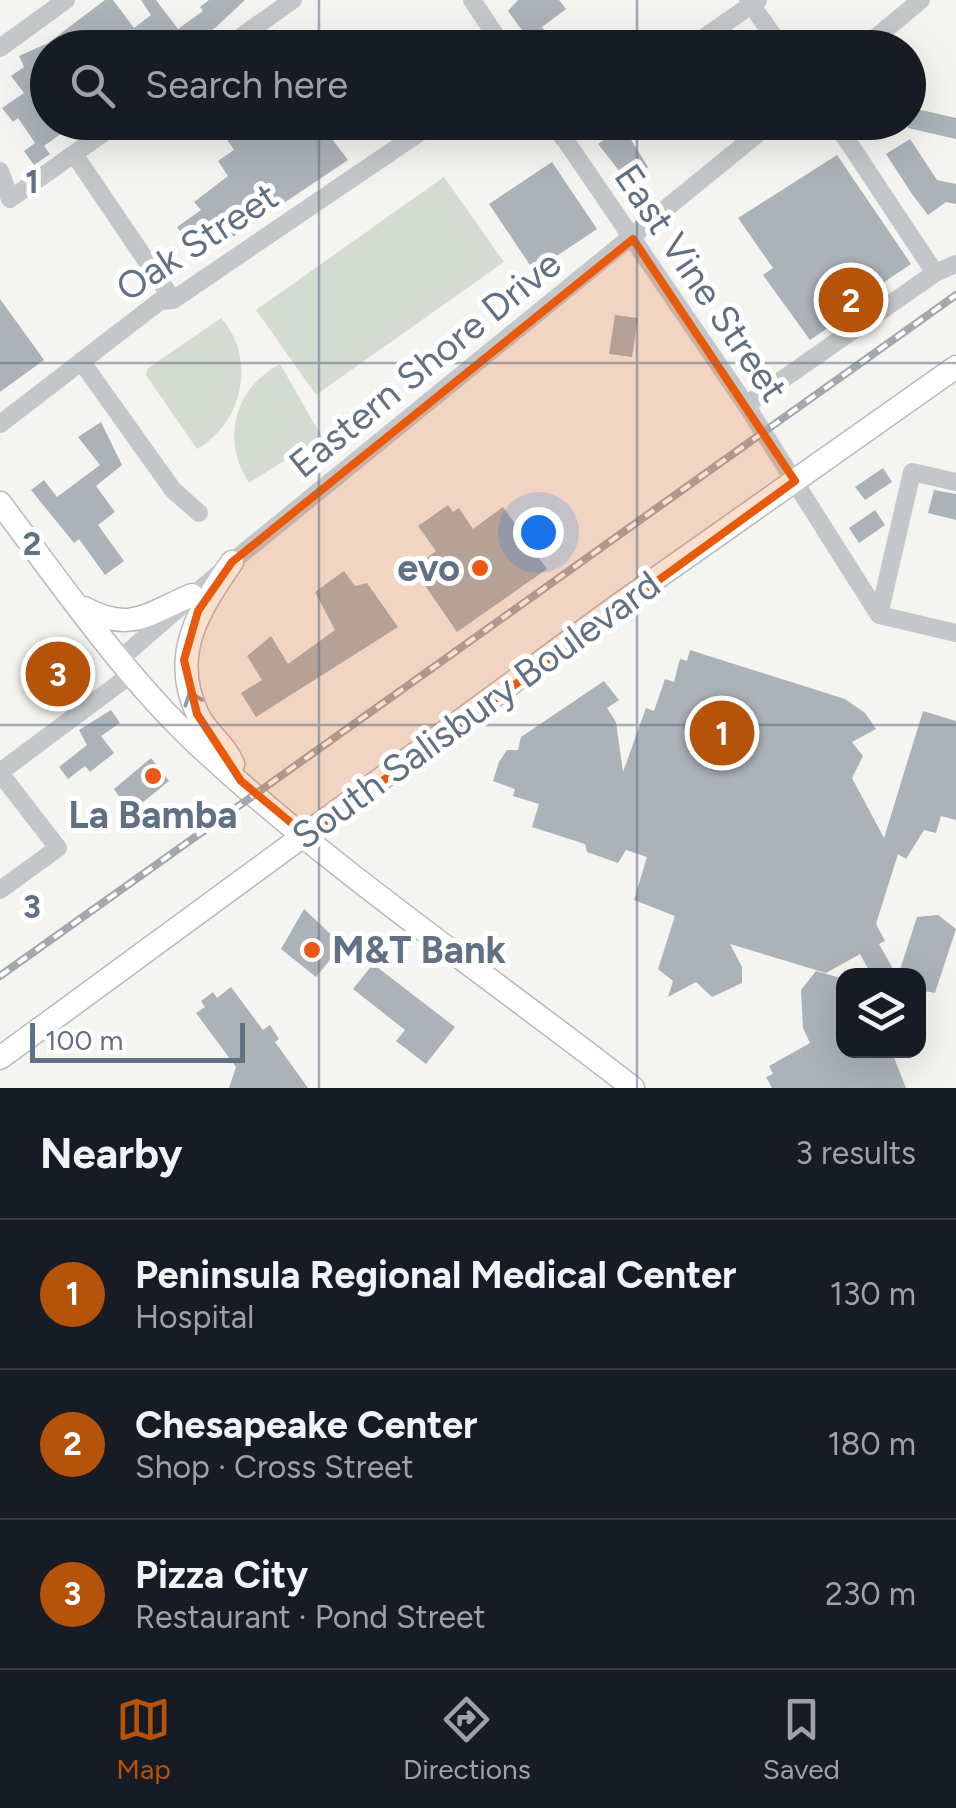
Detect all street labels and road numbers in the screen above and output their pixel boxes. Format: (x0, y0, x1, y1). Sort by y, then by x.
street label: East Vine Street (605, 156, 797, 410)
street label: Oak Street (108, 173, 286, 311)
street label: Eastern Shore Drive (280, 241, 570, 487)
street label: South Salisbury Boulevard (283, 561, 669, 859)

